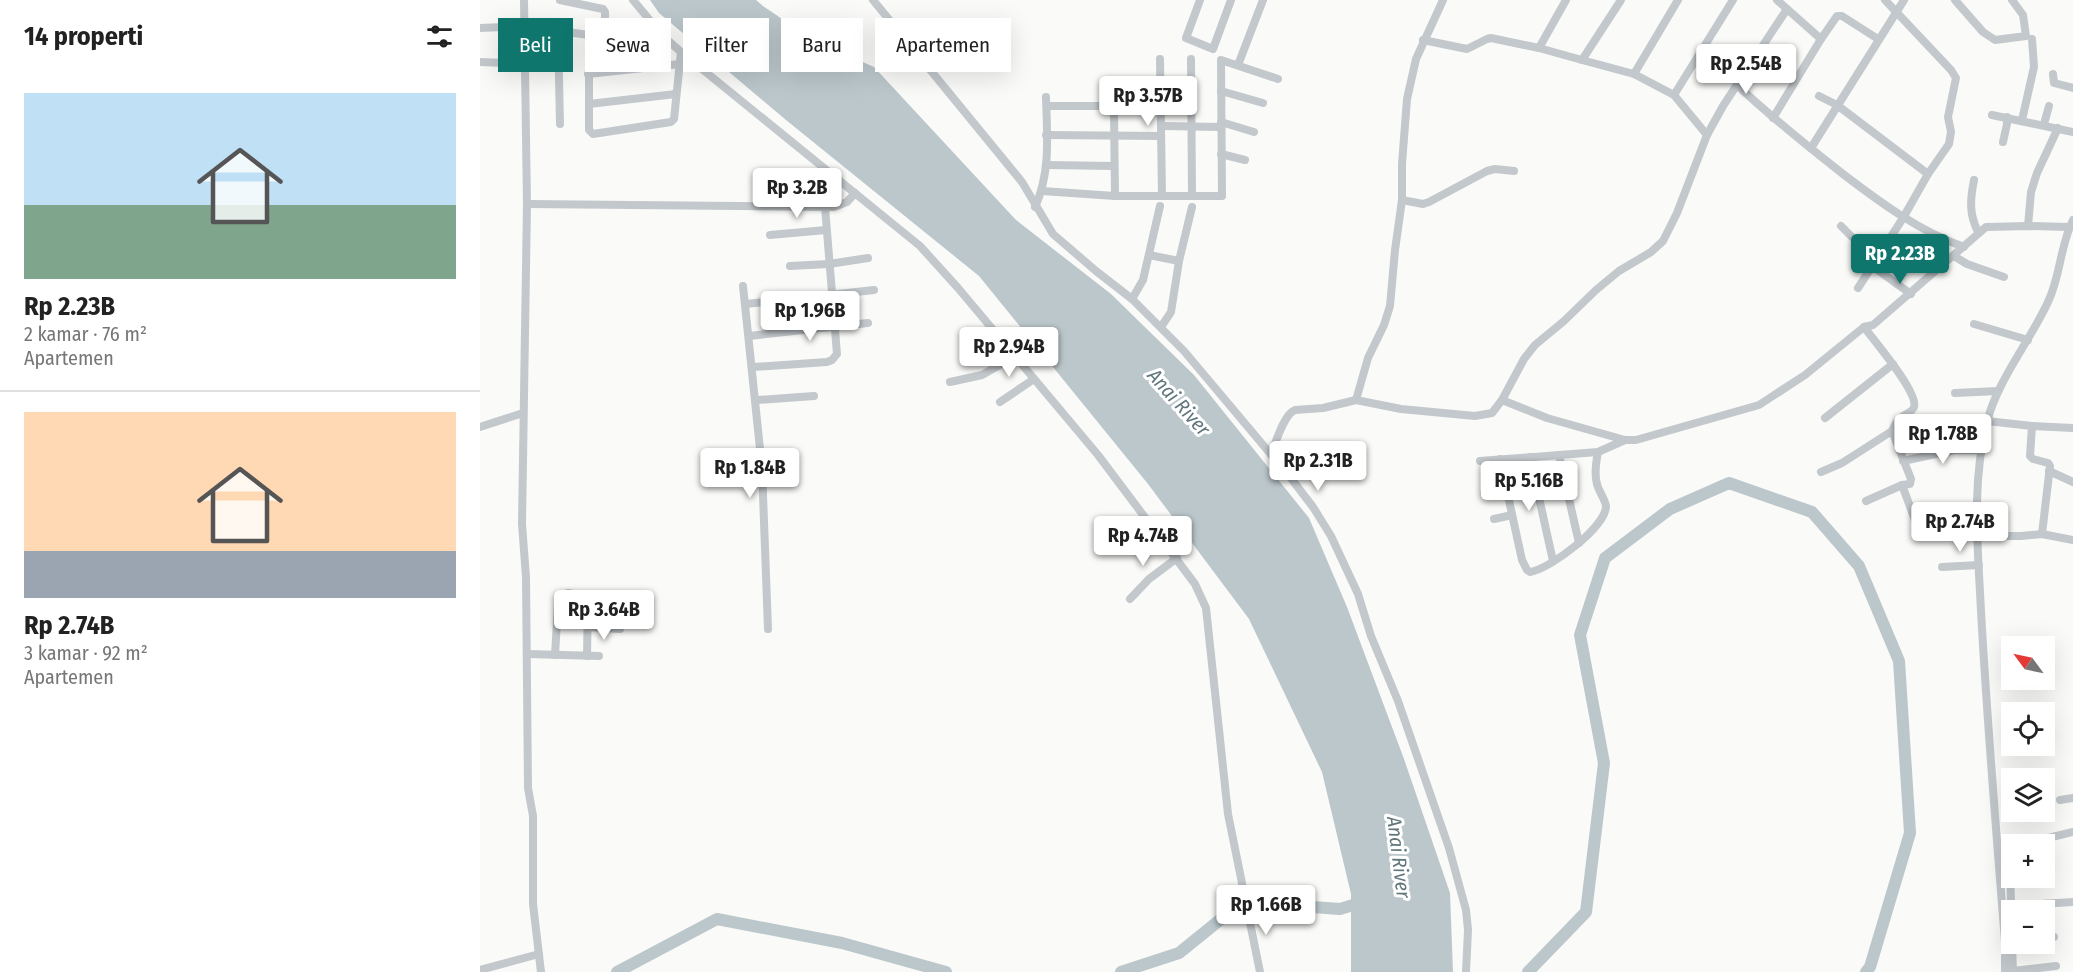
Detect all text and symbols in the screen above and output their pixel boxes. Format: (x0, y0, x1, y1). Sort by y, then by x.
chip: Beli (498, 18, 573, 72)
chip: Sewa (585, 18, 671, 72)
chip: Filter (683, 18, 769, 72)
chip: Baru (781, 18, 863, 72)
chip: Apartemen (875, 18, 1011, 72)
icon: filters (423, 20, 456, 53)
text: 14 properti (24, 21, 143, 52)
pin: Rp 2.54B (1684, 44, 1808, 95)
text: Rp 2.54B (1710, 51, 1782, 75)
pin: Rp 3.57B (1086, 76, 1210, 127)
text: Rp 3.57B (1113, 83, 1183, 107)
icon: home (186, 132, 294, 240)
pin: Rp 3.2B (742, 168, 852, 219)
text: Rp 3.2B (767, 175, 827, 199)
pin: Rp 2.23B (1838, 234, 1962, 285)
text: Rp 2.23B (1865, 241, 1935, 265)
text: Rp 2.23B (24, 291, 115, 322)
pin: Rp 1.96B (748, 291, 872, 342)
text: Rp 1.96B (775, 298, 845, 322)
text: 2 kamar · 76 m² (24, 322, 147, 346)
pin: Rp 2.94B (947, 327, 1071, 378)
text: Rp 2.94B (973, 334, 1045, 358)
text: Apartemen (24, 346, 114, 370)
water label: Anai River (1142, 363, 1216, 441)
pin: Rp 1.78B (1881, 414, 2005, 465)
text: Rp 1.78B (1908, 421, 1978, 445)
pin: Rp 2.31B (1256, 441, 1380, 492)
pin: Rp 1.84B (688, 448, 812, 499)
text: Rp 2.31B (1283, 448, 1353, 472)
icon: home (186, 451, 294, 559)
text: Rp 1.84B (714, 455, 786, 479)
pin: Rp 5.16B (1467, 461, 1591, 512)
text: Rp 5.16B (1495, 468, 1563, 492)
pin: Rp 2.74B (1898, 502, 2022, 553)
text: Rp 2.74B (1925, 509, 1995, 533)
pin: Rp 4.74B (1081, 516, 1205, 567)
text: Rp 4.74B (1108, 523, 1178, 547)
pin: Rp 3.64B (542, 590, 666, 641)
text: Rp 3.64B (568, 597, 640, 621)
text: Rp 2.74B (24, 610, 114, 641)
north arrow (2001, 636, 2055, 690)
map controls (2001, 636, 2055, 954)
text: 3 kamar · 92 m² (24, 641, 148, 665)
text: Apartemen (24, 665, 114, 689)
button: locate (2001, 702, 2055, 756)
button: layers (2001, 768, 2055, 822)
water label: Anai River (1382, 814, 1416, 900)
button: + (2001, 834, 2055, 888)
pin: Rp 1.66B (1204, 885, 1328, 936)
text: Rp 1.66B (1230, 892, 1302, 916)
button: − (2001, 900, 2055, 954)

